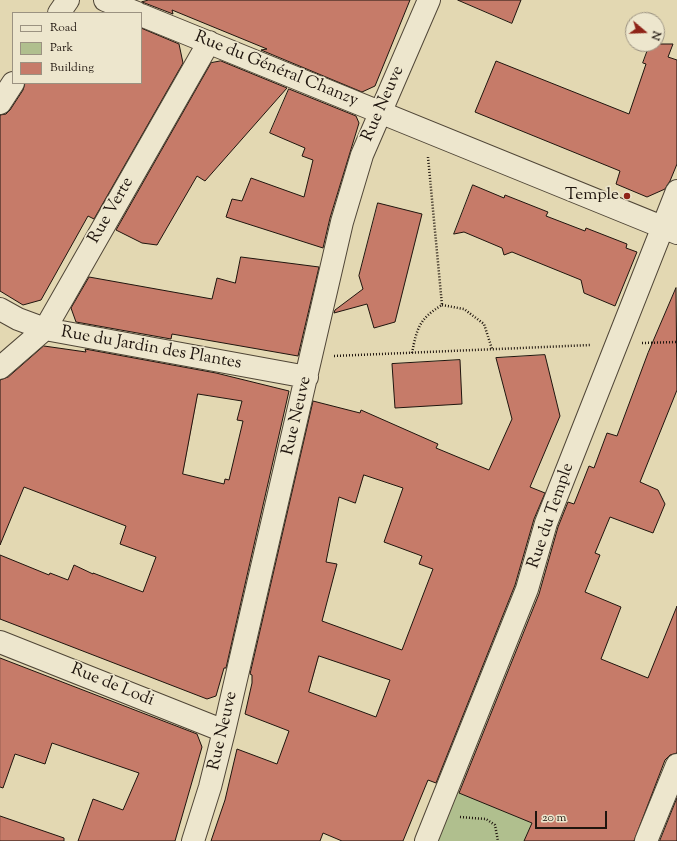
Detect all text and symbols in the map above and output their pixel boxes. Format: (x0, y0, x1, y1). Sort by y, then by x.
legend (12, 12, 142, 84)
north arrow (625, 12, 665, 52)
text: Road (50, 19, 77, 37)
street label: Rue du Général Chanzy (191, 28, 361, 112)
text: N (646, 29, 664, 42)
text: Park (50, 39, 73, 57)
text: Building (50, 59, 94, 77)
street label: Rue Neuve (358, 63, 410, 145)
street label: Rue Verte (85, 174, 139, 248)
place label: Temple (565, 186, 619, 206)
marker: Temple (622, 191, 632, 201)
street label: Rue du Jardin des Plantes (59, 323, 243, 375)
street label: Rue Neuve (279, 375, 317, 457)
street label: Rue du Temple (524, 461, 580, 571)
street label: Rue de Lodi (67, 660, 157, 712)
street label: Rue Neuve (205, 690, 243, 772)
scale bar (537, 803, 609, 829)
text: 20 m (542, 809, 566, 827)

